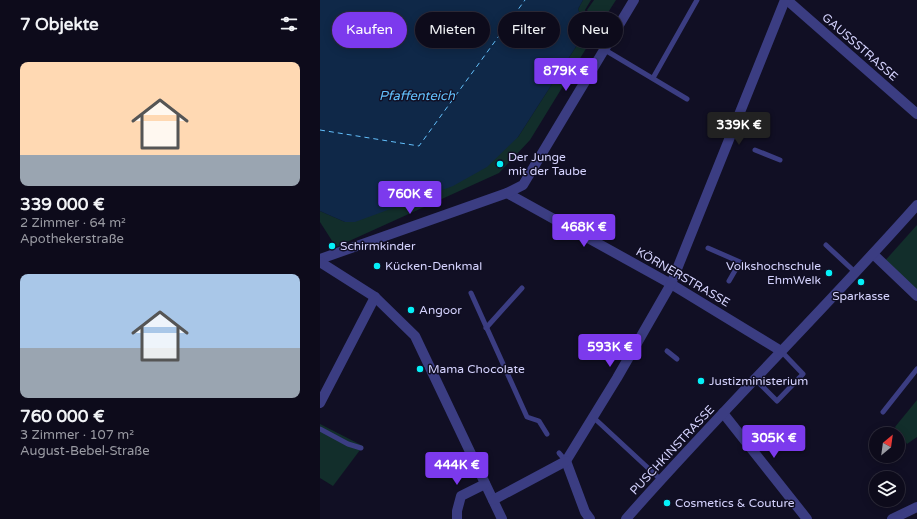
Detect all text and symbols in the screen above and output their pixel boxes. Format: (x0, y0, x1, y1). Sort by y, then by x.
street label: GAUSSSTRASSE (819, 10, 901, 84)
chip: Kaufen (332, 12, 407, 48)
chip: Mieten (415, 12, 490, 48)
chip: Filter (498, 12, 560, 48)
chip: Neu (568, 12, 623, 48)
icon: filters (278, 13, 300, 35)
text: 7 Objekte (20, 14, 99, 35)
pin: 879K € (533, 58, 599, 92)
text: 879K € (543, 63, 589, 79)
icon: home (124, 88, 196, 160)
water label: Pfaffenteich (379, 88, 456, 104)
pin: 339K € (706, 112, 772, 146)
text: 339K € (716, 117, 762, 133)
place label: Der Junge mit der Taube (508, 150, 587, 178)
marker: Der Junge mit der Taube (495, 159, 505, 169)
pin: 760K € (377, 181, 443, 215)
text: 760K € (387, 186, 433, 202)
text: 339 000 € (20, 194, 105, 215)
pin: 468K € (551, 214, 617, 248)
text: 2 Zimmer · 64 m² (20, 215, 126, 231)
text: 468K € (561, 219, 607, 235)
text: Apothekerstraße (20, 231, 124, 247)
place label: Schirmkinder (340, 239, 416, 253)
marker: Schirmkinder (327, 241, 337, 251)
street label: KÖRNERSTRASSE (634, 244, 733, 310)
place label: Kücken-Denkmal (385, 259, 482, 273)
place label: Volkshochschule EhmWelk (726, 259, 821, 287)
marker: Kücken-Denkmal (372, 261, 382, 271)
marker: Volkshochschule EhmWelk (824, 268, 834, 278)
marker: Sparkasse (856, 277, 866, 287)
place label: Sparkasse (832, 289, 890, 303)
icon: home (124, 300, 196, 372)
place label: Angoor (419, 303, 462, 317)
marker: Angoor (406, 305, 416, 315)
pin: 593K € (577, 334, 643, 368)
text: 593K € (587, 339, 633, 355)
place label: Mama Chocolate (428, 362, 525, 376)
marker: Mama Chocolate (415, 364, 425, 374)
place label: Justizministerium (709, 374, 808, 388)
marker: Justizministerium (696, 376, 706, 386)
street label: PUSCHKINSTRASSE (627, 402, 717, 498)
text: 760 000 € (20, 406, 105, 427)
pin: 305K € (741, 425, 807, 459)
text: 3 Zimmer · 107 m² (20, 427, 134, 443)
north arrow (869, 427, 905, 463)
map controls (869, 427, 905, 507)
text: 305K € (751, 430, 797, 446)
text: August-Bebel-Straße (20, 443, 150, 459)
pin: 444K € (424, 452, 490, 486)
text: 444K € (434, 457, 480, 473)
button: layers (869, 471, 905, 507)
place label: Cosmetics & Couture (675, 496, 795, 510)
marker: Cosmetics & Couture (662, 498, 672, 508)

